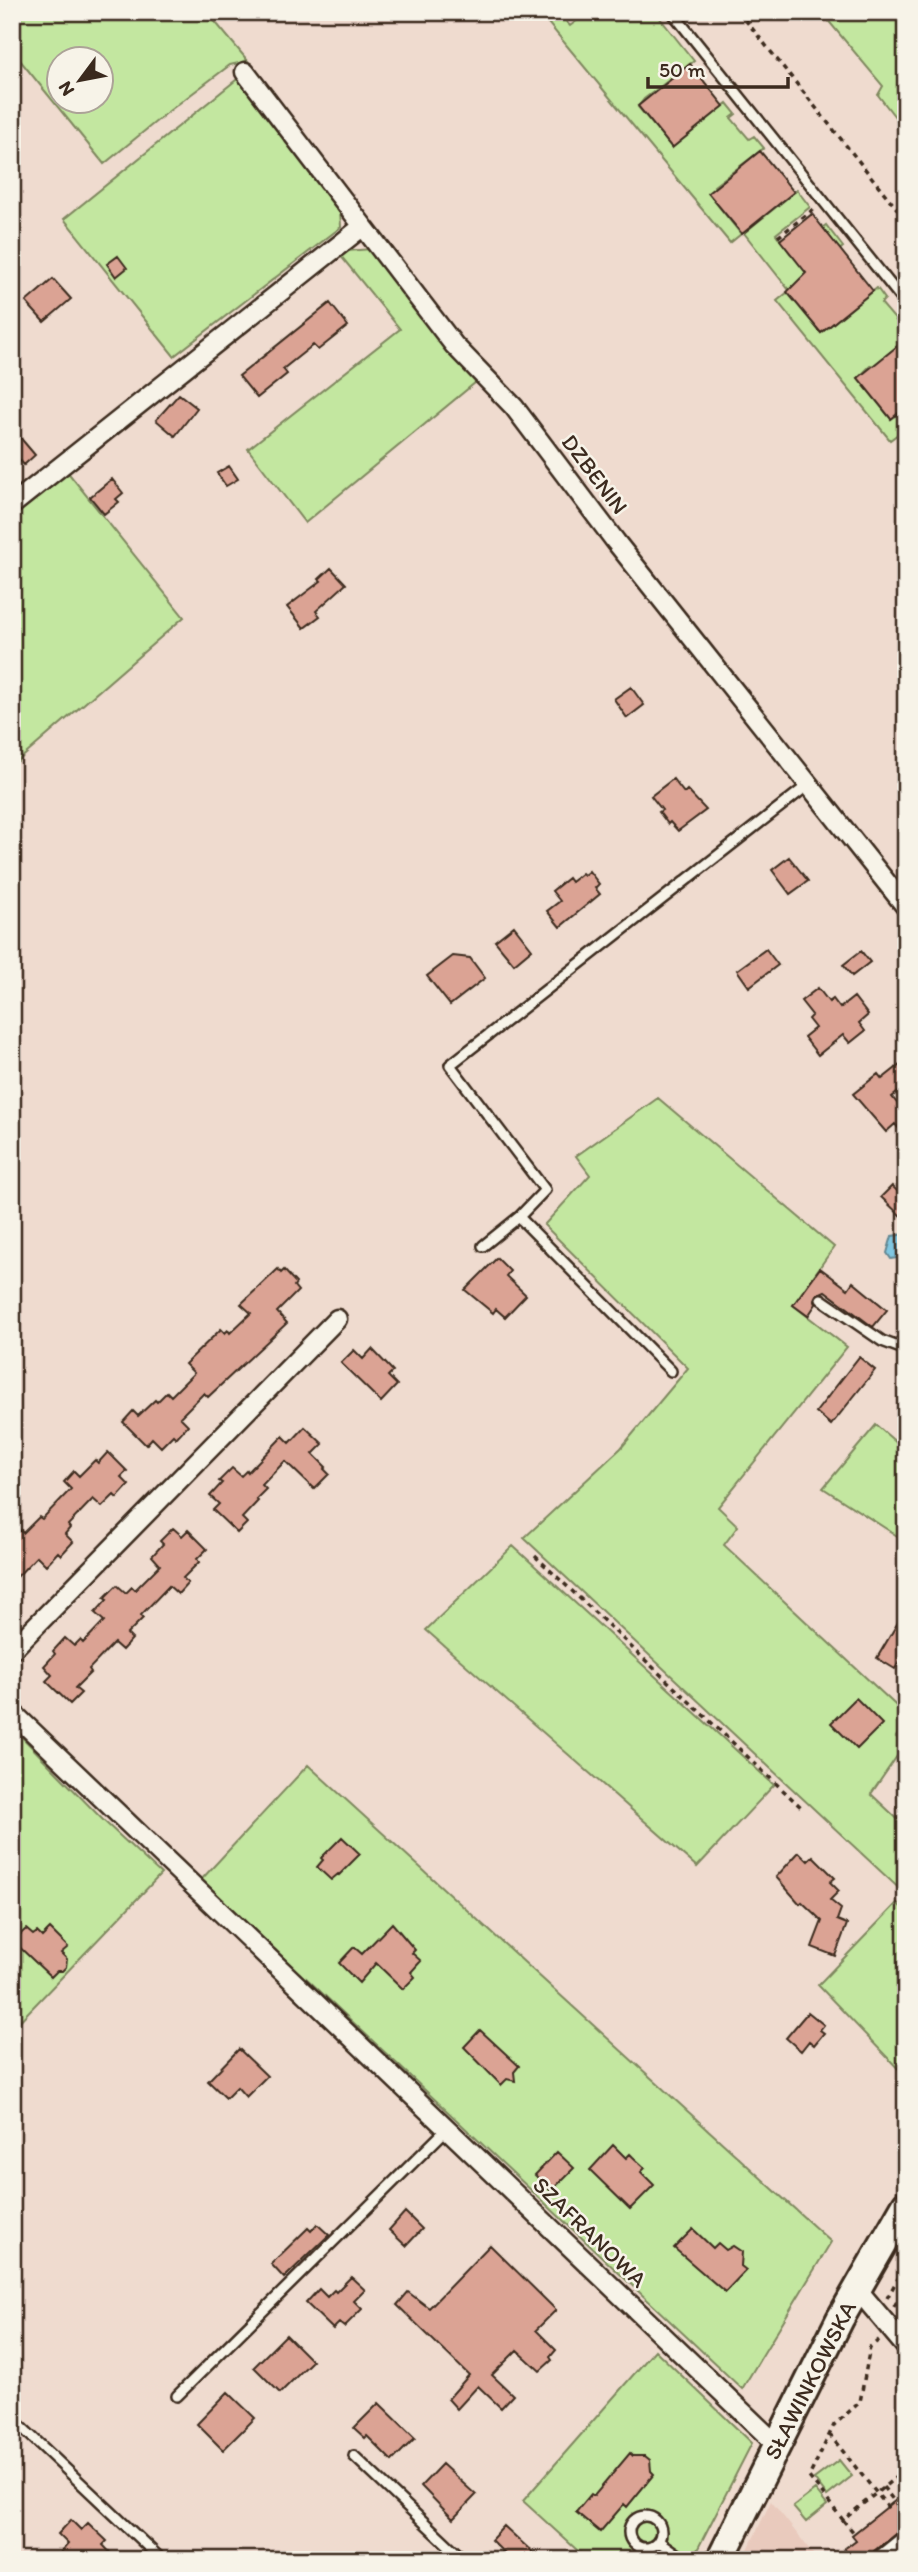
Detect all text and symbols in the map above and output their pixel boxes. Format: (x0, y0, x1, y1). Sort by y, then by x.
north arrow (46, 46, 116, 116)
scale bar (648, 46, 788, 90)
text: 50 m (659, 57, 706, 82)
text: N (53, 77, 79, 100)
street label: DZBENIN (556, 428, 634, 520)
street label: SZAFRANOWA (527, 2171, 653, 2294)
street label: SŁAWINKOWSKA (758, 2296, 862, 2464)

